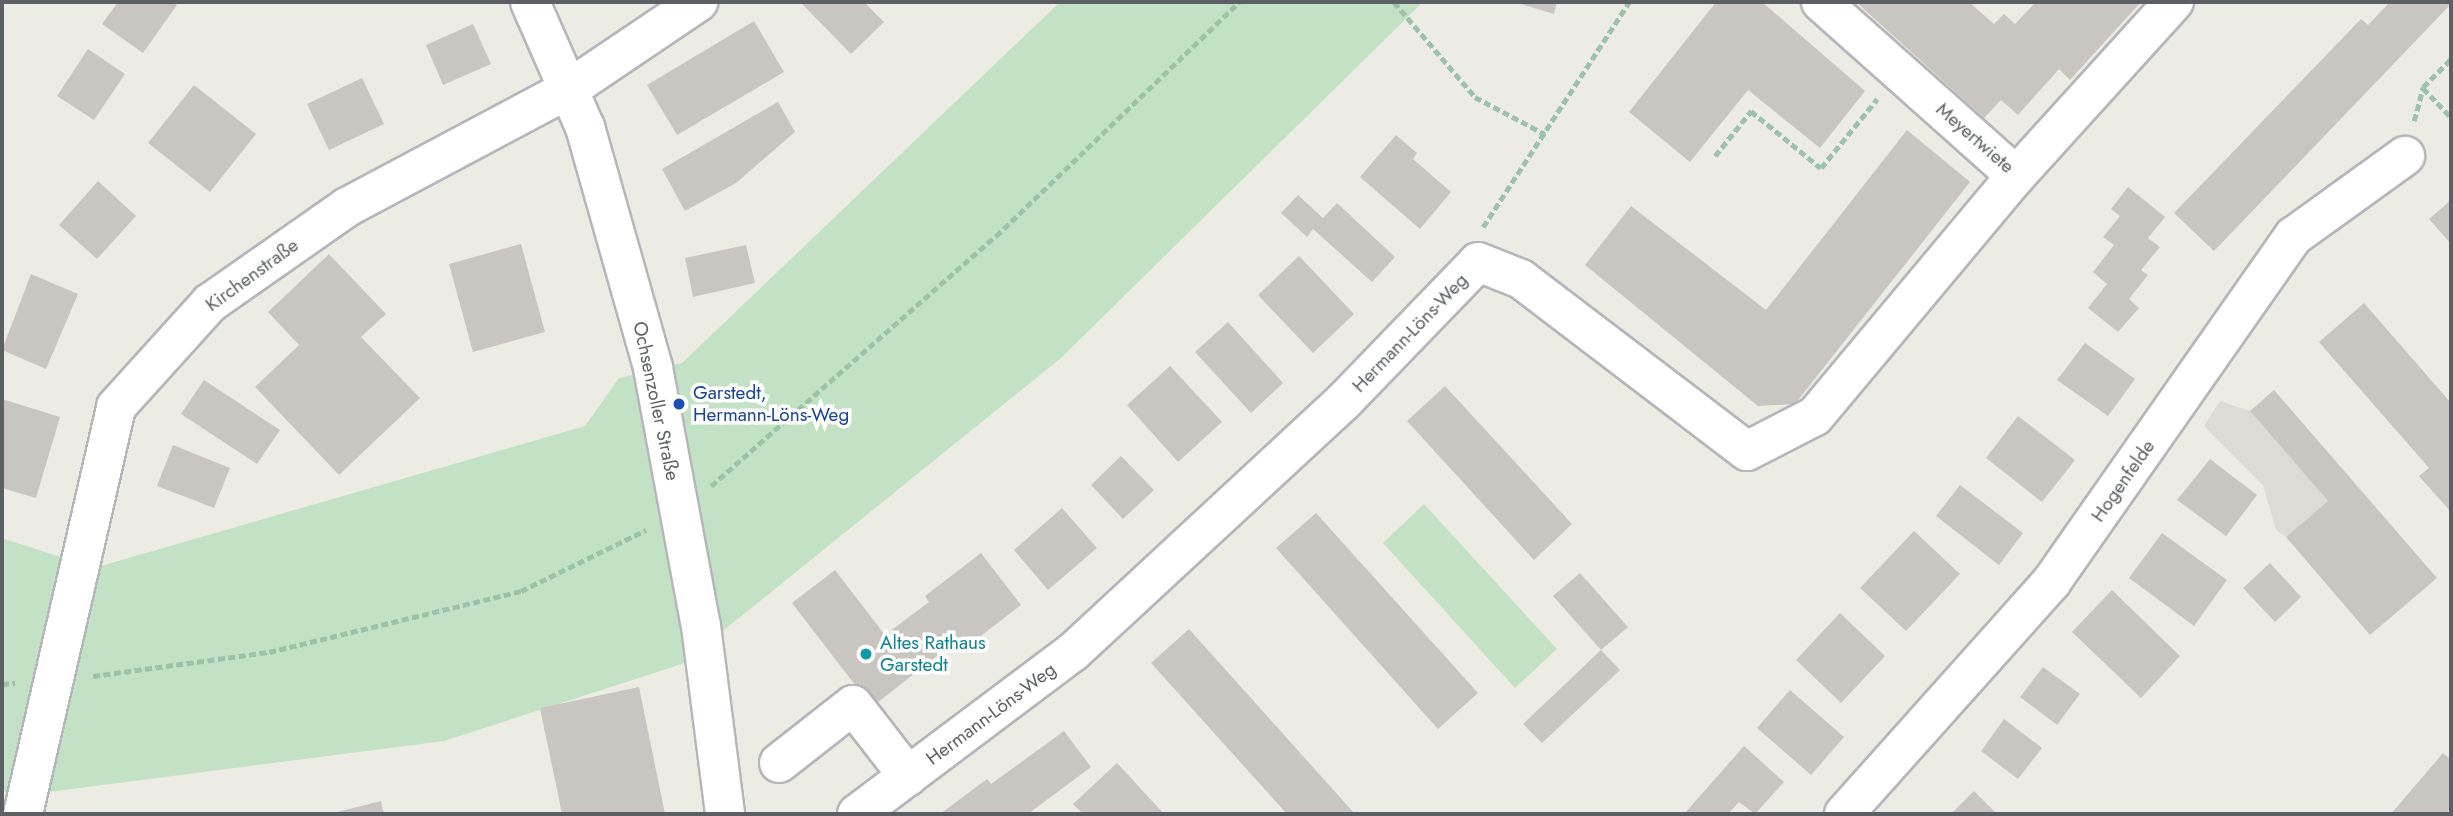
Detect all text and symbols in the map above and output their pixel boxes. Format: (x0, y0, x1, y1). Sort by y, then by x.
street label: Meyertwiete (1931, 98, 2019, 178)
street label: Kirchenstraße (201, 234, 303, 316)
street label: Hermann-Löns-Weg (1348, 269, 1472, 397)
street label: Ochsenzoller Straße (628, 319, 684, 483)
place label: Garstedt, Hermann-Löns-Weg (693, 382, 849, 426)
marker: Garstedt, Hermann-Löns-Weg (671, 396, 687, 412)
street label: Hogenfelde (2086, 436, 2160, 526)
place label: Altes Rathaus Garstedt (880, 632, 986, 676)
marker: Altes Rathaus Garstedt (858, 646, 874, 662)
street label: Hermann-Löns-Weg (922, 658, 1060, 770)

